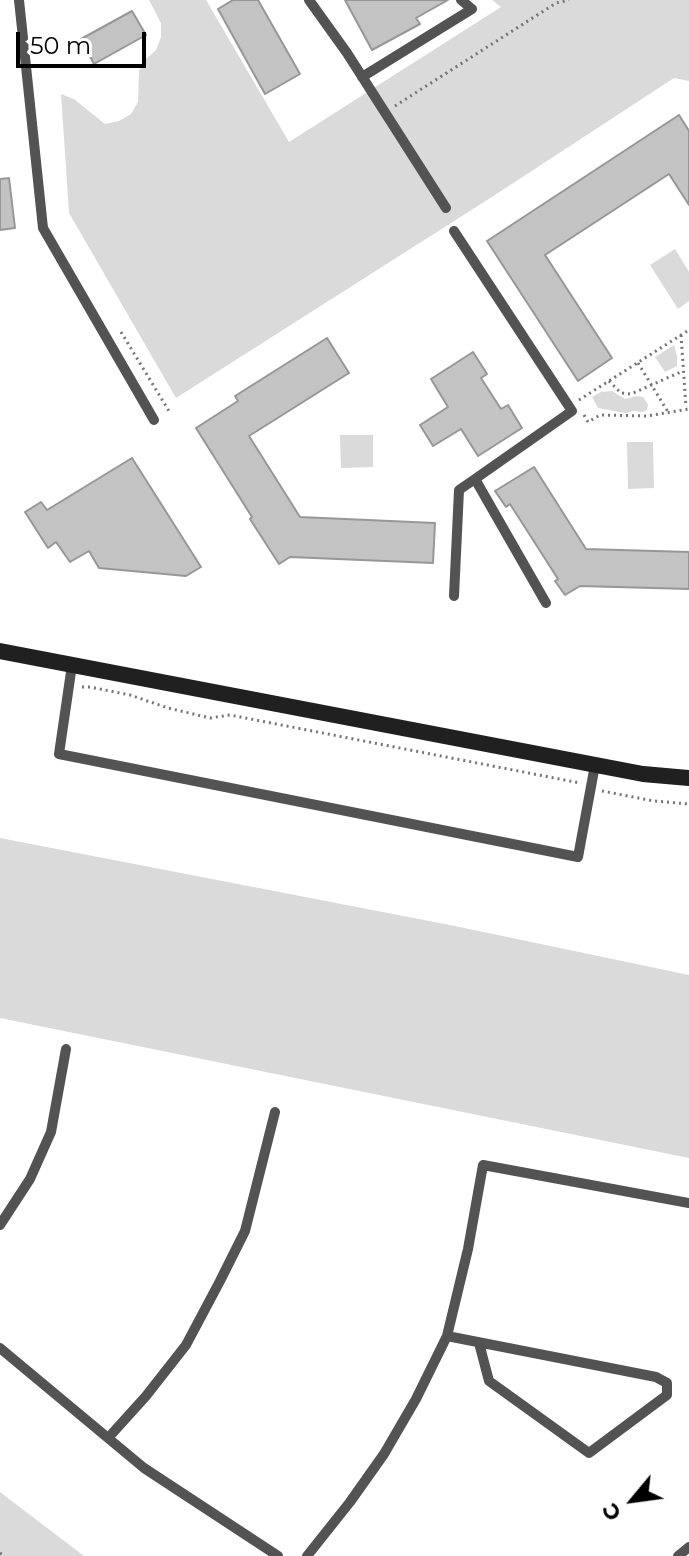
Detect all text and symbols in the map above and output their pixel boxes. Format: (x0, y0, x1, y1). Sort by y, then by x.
scale bar (20, 16, 150, 66)
text: 50 m (30, 31, 91, 60)
north arrow (593, 1460, 673, 1540)
text: С (596, 1498, 627, 1525)

